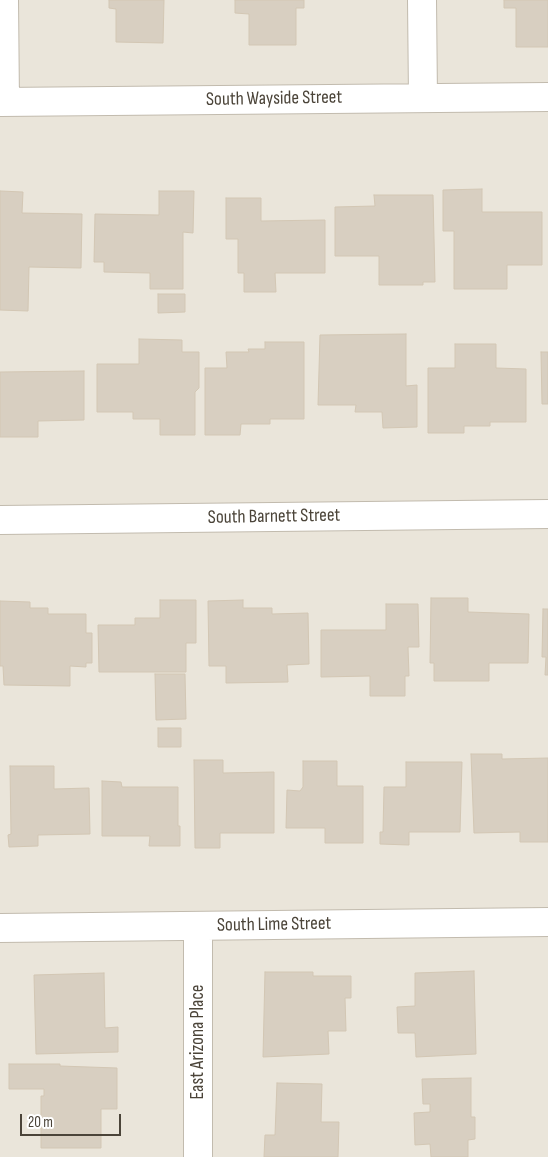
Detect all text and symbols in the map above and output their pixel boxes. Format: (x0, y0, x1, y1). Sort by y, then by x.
street label: South Wayside Street (206, 86, 342, 112)
street label: South Barnett Street (208, 504, 340, 530)
street label: South Lime Street (217, 913, 331, 937)
street label: East Arizona Place (187, 985, 209, 1099)
scale bar (22, 1104, 124, 1136)
text: 20 m (28, 1113, 53, 1132)

